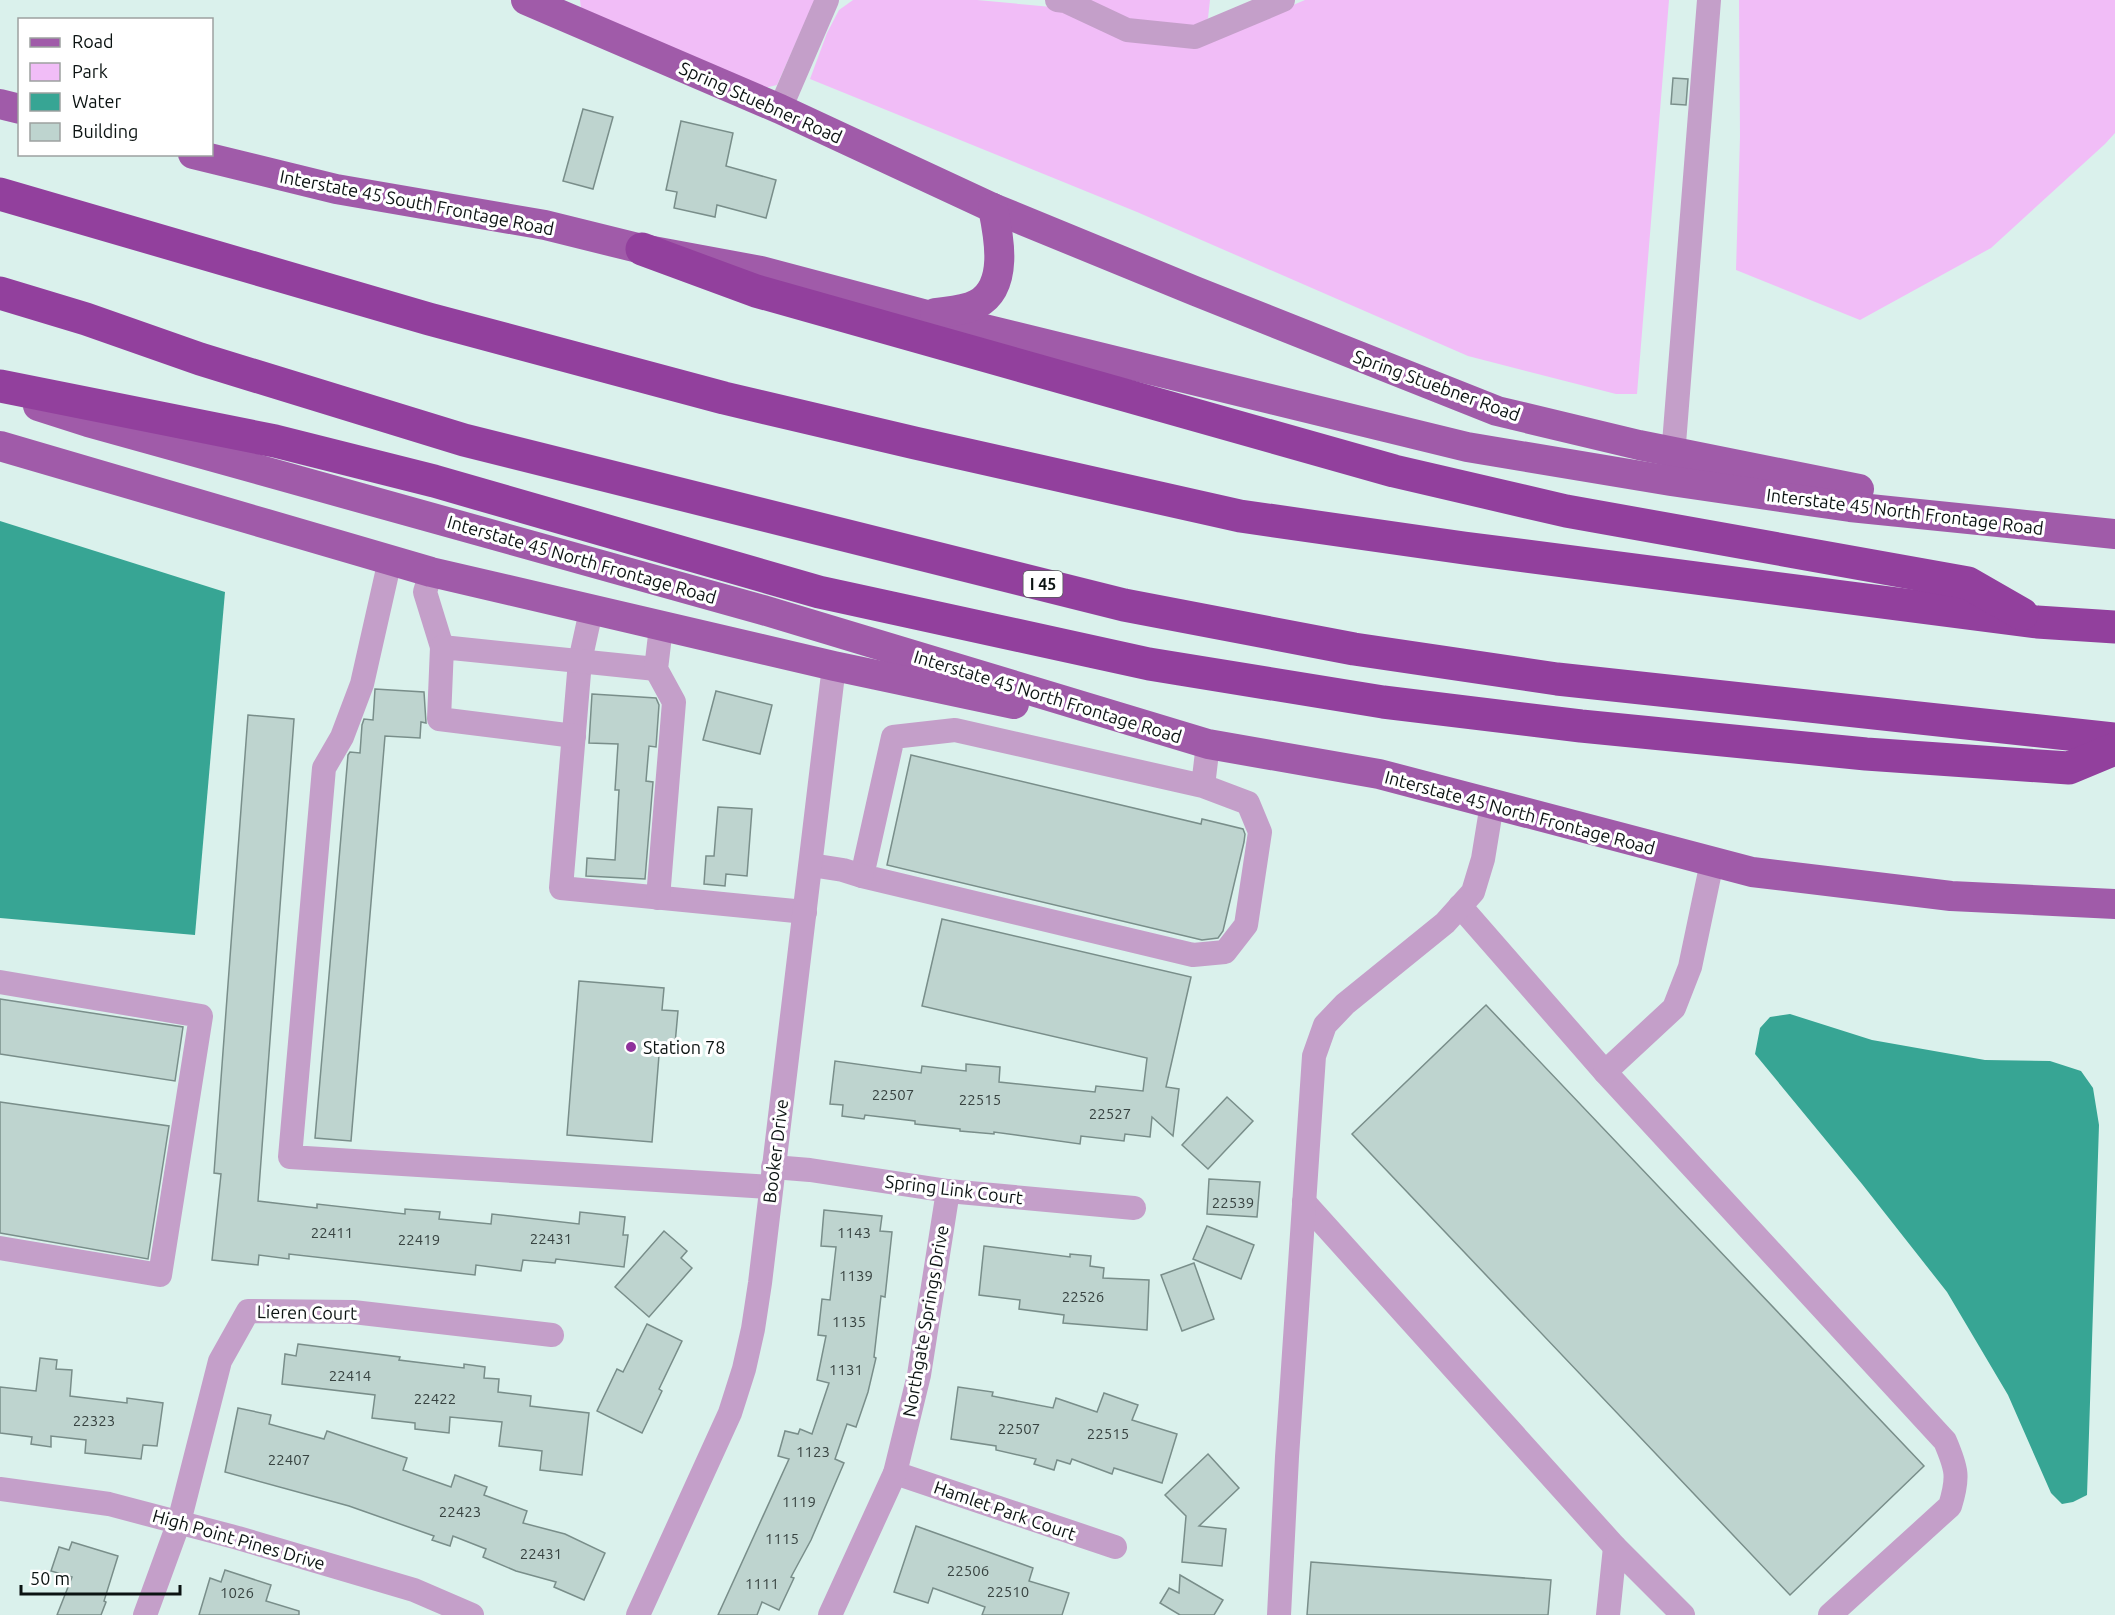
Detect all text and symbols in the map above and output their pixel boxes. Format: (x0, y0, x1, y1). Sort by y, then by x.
legend (18, 18, 213, 156)
text: Road (72, 31, 114, 51)
street label: Spring Stuebner Road (677, 57, 845, 147)
text: Park (72, 61, 108, 81)
text: Water (72, 91, 122, 111)
text: Building (72, 121, 138, 141)
street label: Interstate 45 South Frontage Road (278, 166, 556, 238)
street label: Spring Stuebner Road (1351, 346, 1523, 424)
street label: Interstate 45 North Frontage Road (1765, 484, 2045, 538)
street label: Interstate 45 North Frontage Road (445, 511, 719, 607)
road number: I 45 (1024, 571, 1062, 597)
street label: Interstate 45 North Frontage Road (912, 646, 1184, 746)
street label: Interstate 45 North Frontage Road (1383, 766, 1657, 858)
place label: Station 78 (643, 1037, 725, 1057)
marker: Station 78 (624, 1040, 638, 1054)
house number: 22507 (872, 1086, 914, 1103)
house number: 22515 (959, 1091, 1001, 1108)
street label: Booker Drive (759, 1098, 791, 1204)
house number: 22527 (1089, 1105, 1131, 1122)
street label: Spring Link Court (884, 1171, 1024, 1207)
house number: 22539 (1212, 1194, 1254, 1211)
street label: Northgate Springs Drive (898, 1223, 952, 1419)
house number: 22411 (311, 1224, 353, 1241)
house number: 1143 (837, 1224, 871, 1241)
house number: 22431 (530, 1230, 572, 1247)
house number: 22419 (398, 1231, 440, 1248)
house number: 1139 (839, 1267, 873, 1284)
house number: 22526 (1062, 1288, 1104, 1305)
street label: Lieren Court (257, 1301, 357, 1323)
house number: 1135 (832, 1313, 866, 1330)
house number: 1131 (829, 1361, 863, 1378)
house number: 22414 (329, 1367, 371, 1384)
house number: 22422 (414, 1390, 456, 1407)
house number: 22323 (73, 1412, 115, 1429)
house number: 22507 (998, 1420, 1040, 1437)
house number: 22515 (1087, 1425, 1129, 1442)
house number: 1123 (796, 1443, 830, 1460)
house number: 22407 (268, 1451, 310, 1468)
street label: Hamlet Park Court (931, 1476, 1079, 1544)
house number: 1119 (782, 1493, 816, 1510)
house number: 22423 (439, 1503, 481, 1520)
street label: High Point Pines Drive (150, 1505, 328, 1573)
house number: 1115 (765, 1530, 799, 1547)
house number: 22431 (520, 1545, 562, 1562)
scale bar (21, 1558, 180, 1596)
house number: 22506 (947, 1562, 989, 1579)
text: 50 m (30, 1568, 70, 1588)
house number: 1111 (745, 1575, 779, 1592)
house number: 22510 (987, 1583, 1029, 1600)
house number: 1026 (220, 1584, 254, 1601)

